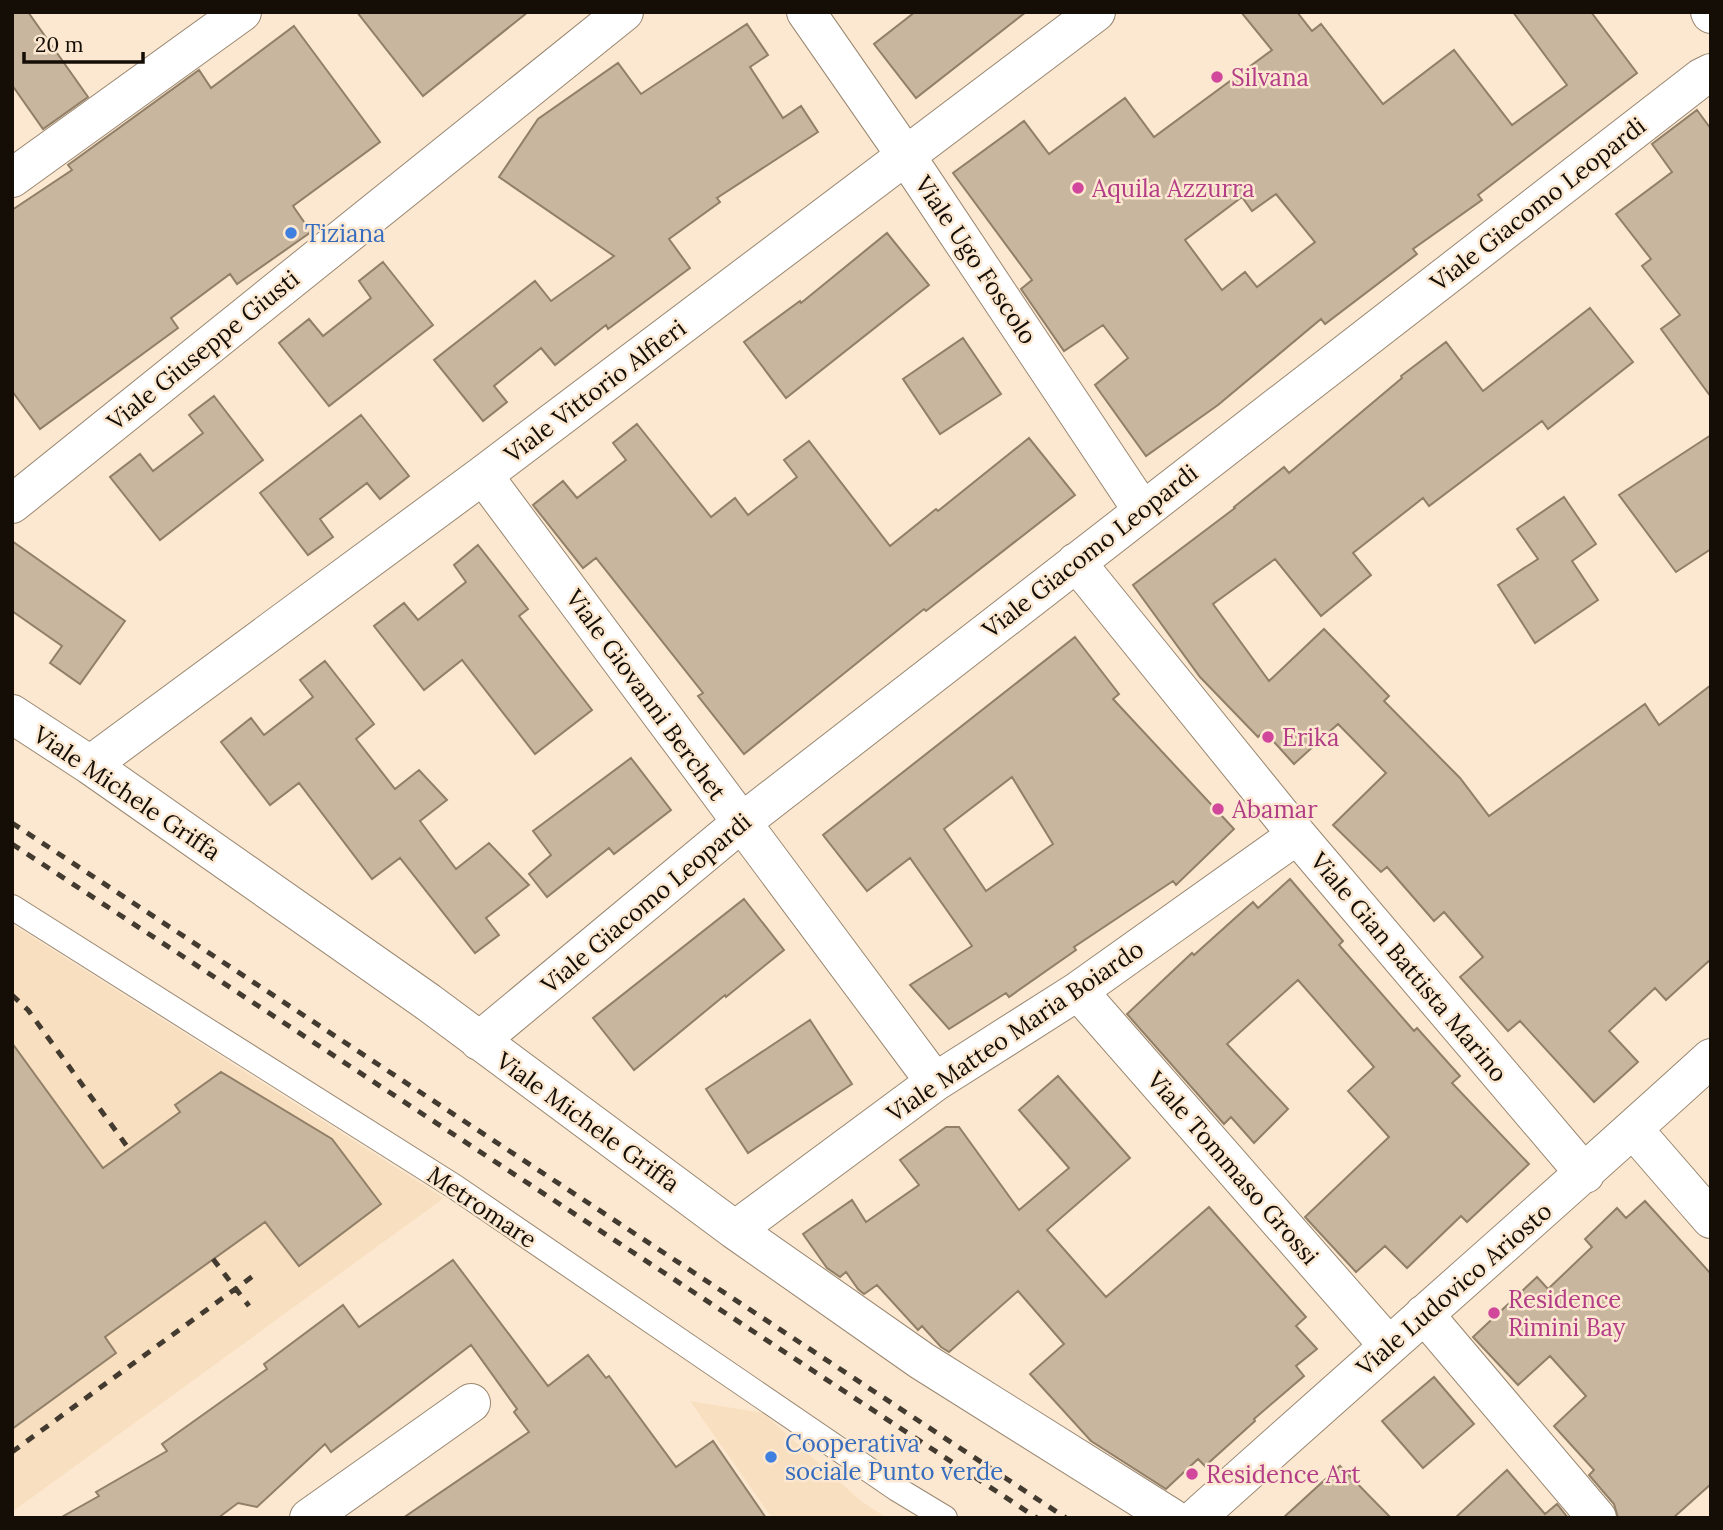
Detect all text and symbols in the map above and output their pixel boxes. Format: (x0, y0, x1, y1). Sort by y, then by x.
scale bar (24, 21, 144, 65)
text: 20 m (35, 31, 84, 58)
place label: Silvana (1231, 62, 1309, 93)
marker: Silvana (1209, 69, 1225, 85)
street label: Viale Giacomo Leopardi (1423, 110, 1652, 298)
street label: Viale Ugo Foscolo (908, 169, 1044, 350)
place label: Aquila Azzurra (1091, 173, 1255, 204)
marker: Aquila Azzurra (1070, 180, 1086, 196)
place label: Tiziana (305, 218, 385, 249)
marker: Tiziana (283, 225, 299, 241)
street label: Viale Giuseppe Giusti (100, 263, 305, 438)
street label: Viale Vittorio Alfieri (497, 313, 692, 470)
street label: Viale Giacomo Leopardi (975, 457, 1204, 645)
street label: Viale Giovanni Berchet (558, 583, 733, 807)
street label: Viale Michele Griffa (27, 718, 227, 867)
place label: Erika (1282, 722, 1339, 753)
marker: Erika (1260, 729, 1276, 745)
place label: Abamar (1231, 794, 1318, 825)
marker: Abamar (1210, 801, 1226, 817)
street label: Viale Giacomo Leopardi (534, 806, 757, 1001)
street label: Viale Gian Battista Marino (1303, 845, 1514, 1088)
street label: Viale Matteo Maria Boiardo (880, 933, 1149, 1129)
street label: Viale Michele Griffa (489, 1044, 686, 1199)
street label: Viale Tommaso Grossi (1140, 1064, 1326, 1271)
street label: Metromare (421, 1159, 543, 1255)
street label: Viale Ludovico Ariosto (1349, 1196, 1558, 1383)
place label: Residence Rimini Bay (1508, 1284, 1626, 1343)
marker: Residence Rimini Bay (1486, 1305, 1502, 1321)
place label: Cooperativa sociale Punto verde (785, 1428, 1003, 1487)
marker: Cooperativa sociale Punto verde (763, 1449, 779, 1465)
place label: Residence Art (1206, 1459, 1361, 1490)
marker: Residence Art (1184, 1466, 1200, 1482)

